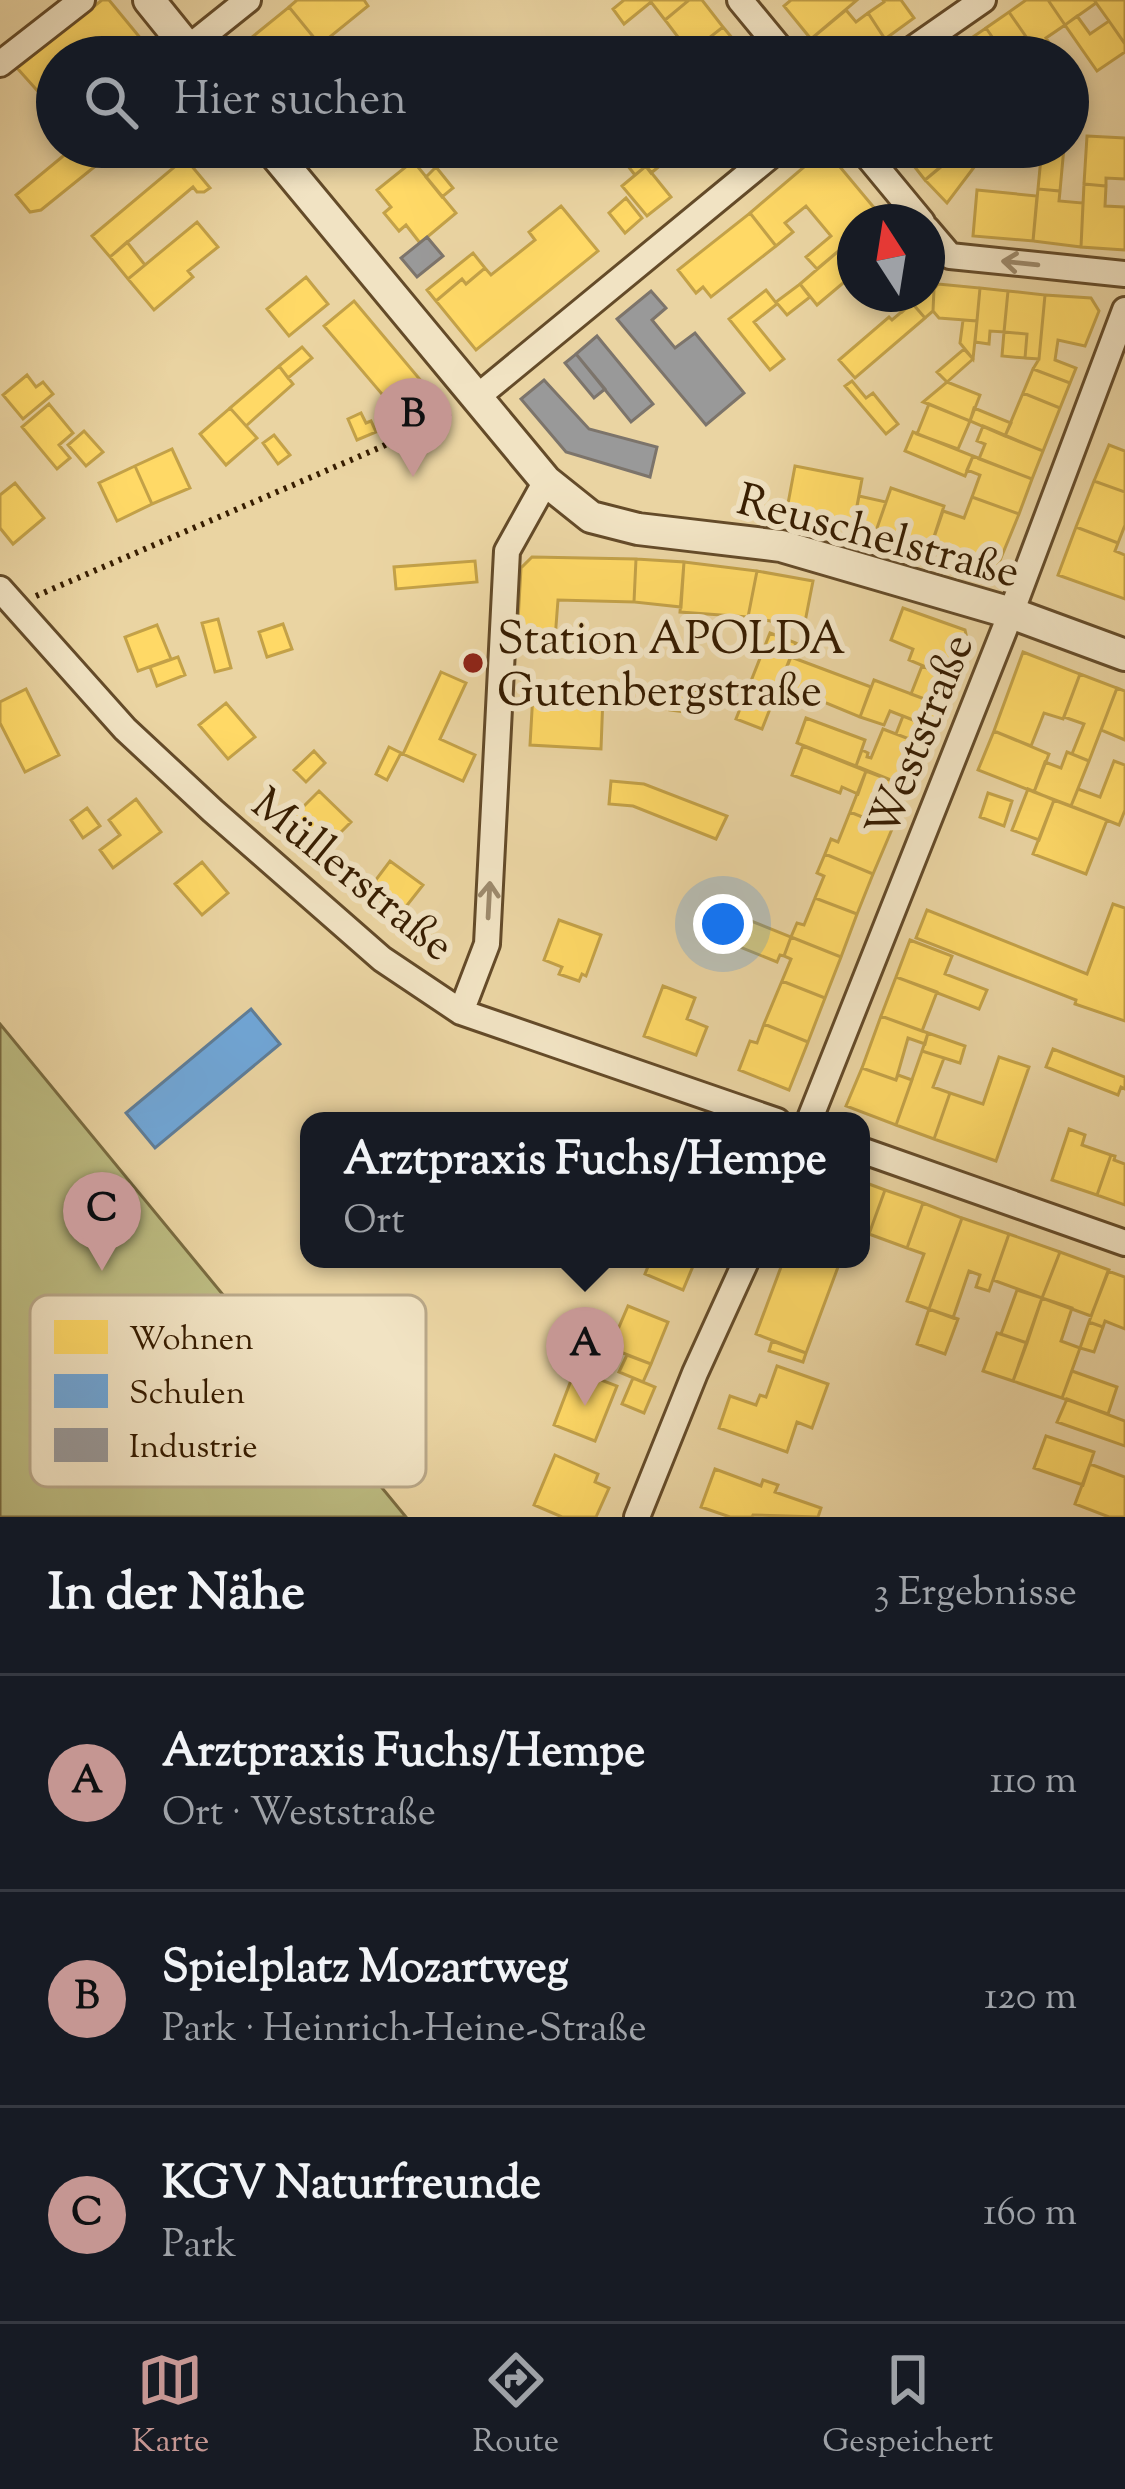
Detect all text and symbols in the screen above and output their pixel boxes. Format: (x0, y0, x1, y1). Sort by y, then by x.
search box (36, 36, 1089, 168)
icon: search (78, 69, 144, 135)
text: Hier suchen (174, 70, 407, 135)
north arrow (837, 204, 945, 312)
one-way arrow (1001, 251, 1040, 274)
pin: B (374, 378, 452, 477)
street label: Reuschelstraße (729, 470, 1026, 608)
place label: Station APOLDA Gutenbergstraße (497, 610, 846, 727)
street label: Weststraße (853, 625, 994, 849)
marker: Station APOLDA Gutenbergstraße (460, 650, 486, 676)
street label: Müllerstraße (235, 775, 466, 979)
one-way arrow (478, 881, 501, 920)
your location (693, 894, 753, 954)
popup (300, 1112, 870, 1268)
text: Arztpraxis Fuchs/Hempe (343, 1130, 827, 1195)
pin: C (63, 1172, 141, 1271)
text: Ort (343, 1195, 405, 1251)
legend (30, 1295, 426, 1487)
pin: A (546, 1307, 624, 1406)
text: Wohnen (129, 1317, 254, 1365)
text: Schulen (129, 1371, 245, 1419)
text: Industrie (129, 1425, 258, 1473)
text: In der Nähe (48, 1559, 305, 1632)
text: 3 Ergebnisse (874, 1567, 1077, 1623)
text: Arztpraxis Fuchs/Hempe (162, 1722, 645, 1787)
text: A (71, 1755, 103, 1811)
text: 110 m (990, 1755, 1077, 1811)
text: Ort · Weststraße (162, 1787, 436, 1843)
text: Spielplatz Mozartweg (162, 1938, 569, 2003)
text: B (75, 1971, 99, 2027)
text: 120 m (984, 1971, 1077, 2027)
text: Park · Heinrich-Heine-Straße (162, 2003, 647, 2059)
text: KGV Naturfreunde (162, 2154, 541, 2219)
text: C (71, 2187, 103, 2243)
text: 160 m (983, 2187, 1077, 2243)
text: Park (162, 2219, 237, 2275)
tab: Karte (132, 2347, 209, 2467)
tab: Route (473, 2347, 559, 2467)
tab: Gespeichert (822, 2347, 993, 2467)

